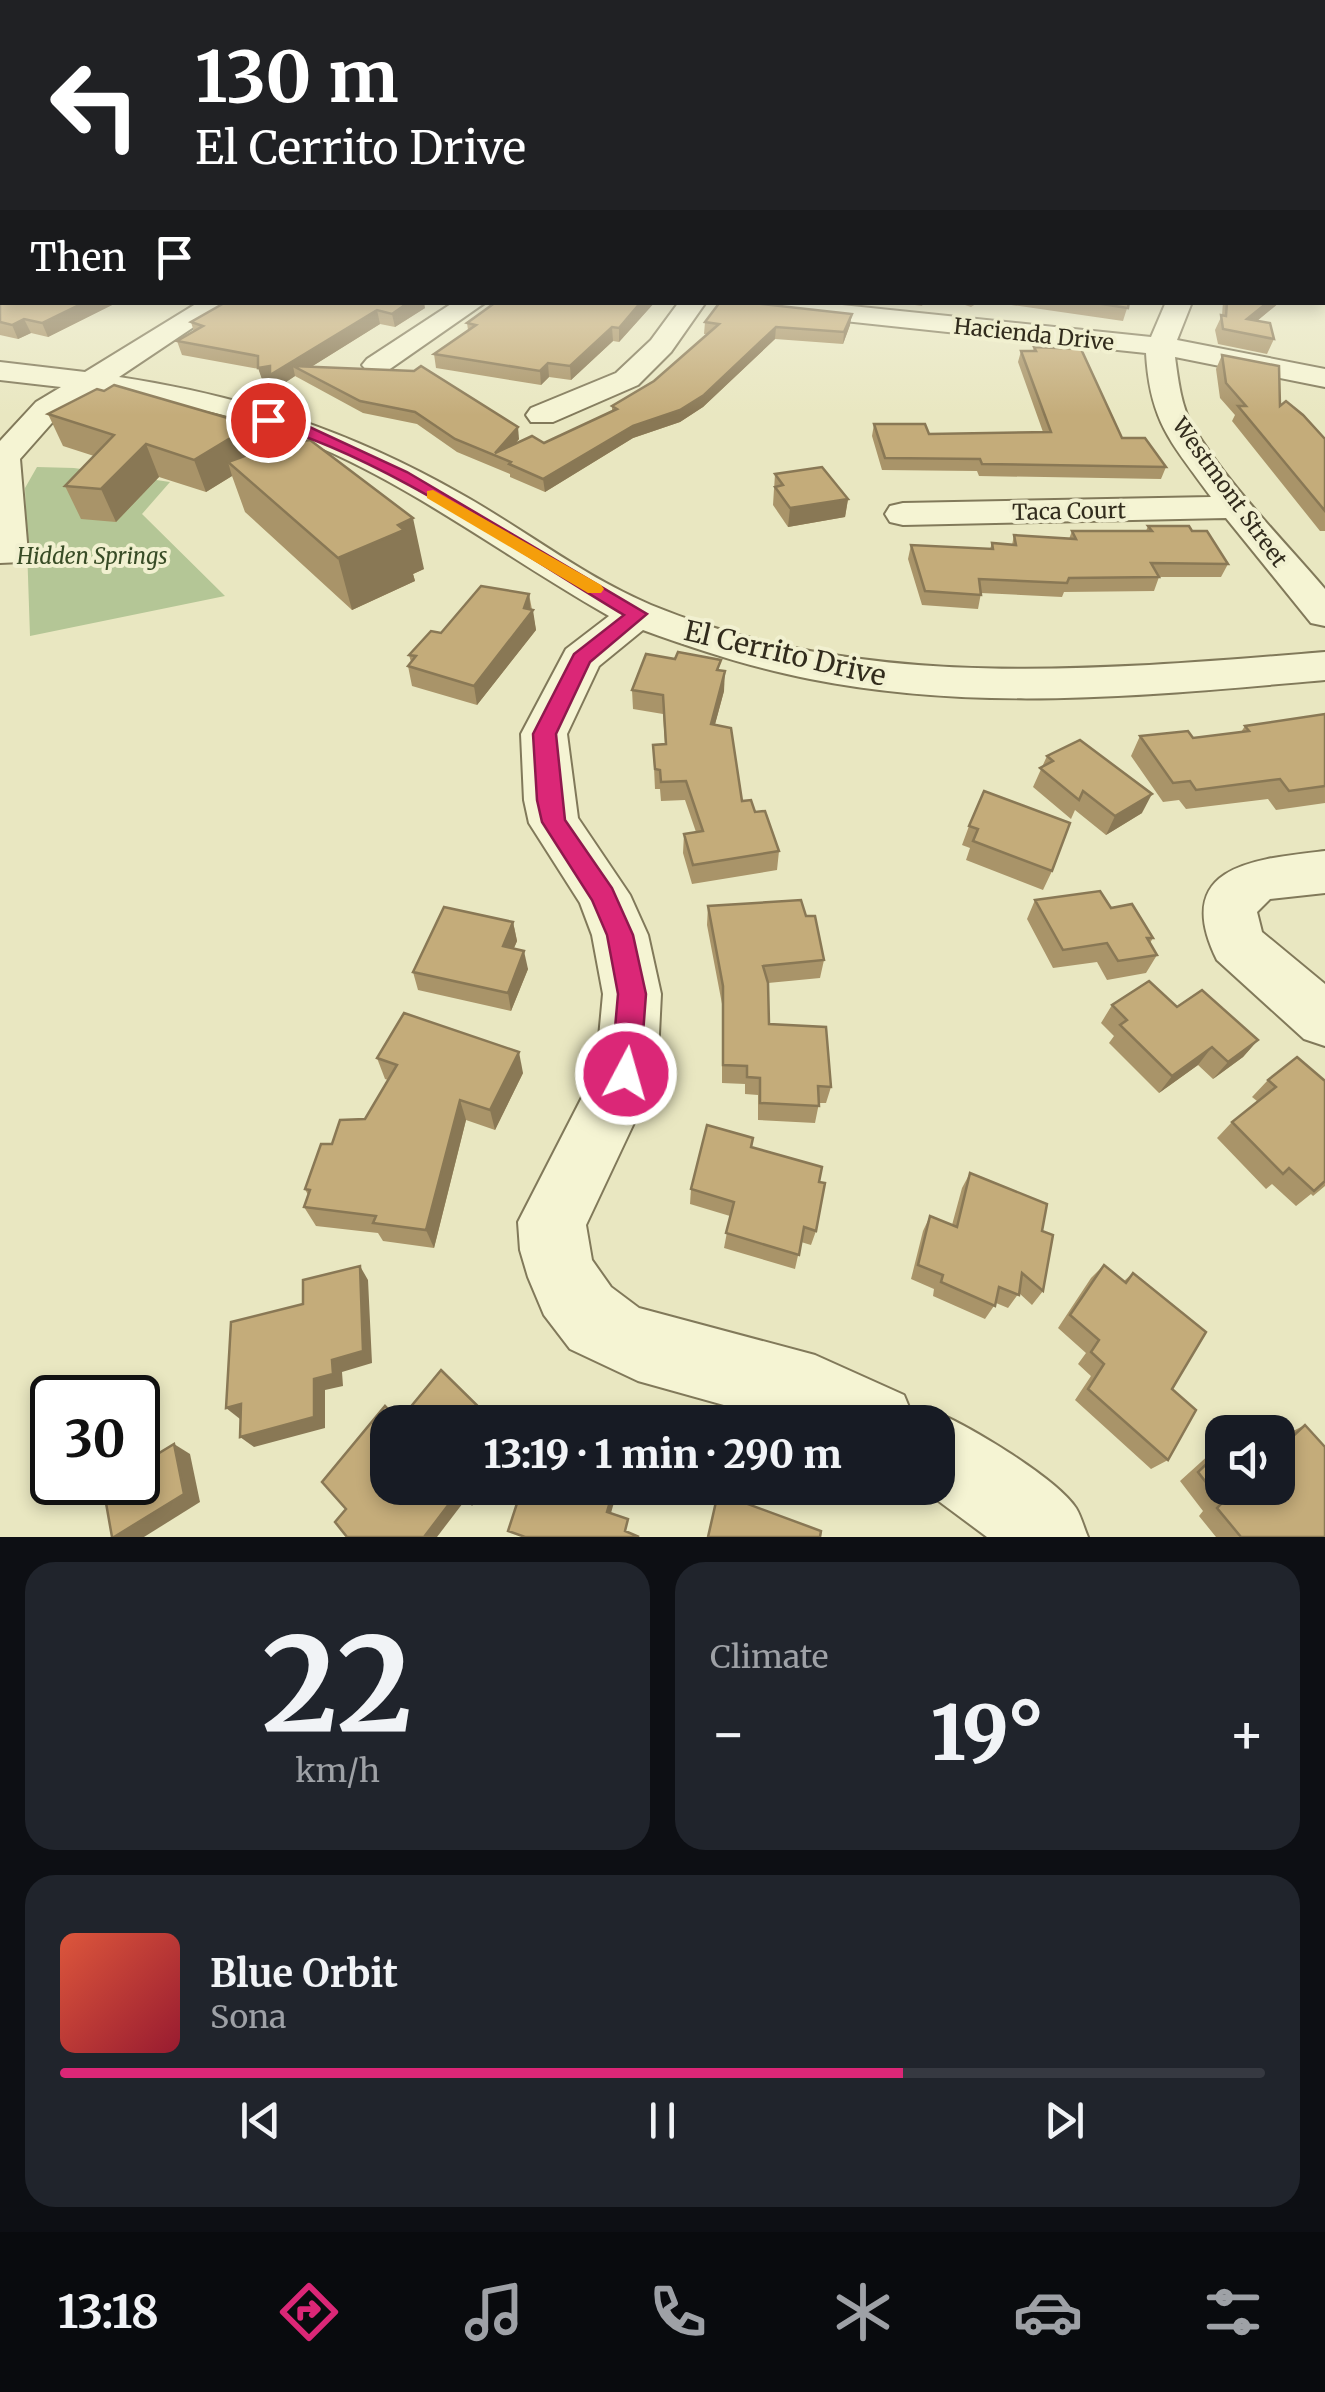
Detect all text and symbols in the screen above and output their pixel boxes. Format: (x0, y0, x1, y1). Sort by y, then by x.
text: 130 m (195, 33, 399, 121)
icon: left (30, 40, 160, 170)
text: El Cerrito Drive (195, 120, 526, 176)
icon: arrive (147, 230, 202, 285)
text: Then (30, 234, 127, 281)
street label: Hacienda Drive (952, 312, 1116, 356)
pin (226, 378, 311, 463)
icon: arrive (241, 393, 296, 448)
street label: Westmont Street (1166, 411, 1294, 572)
street label: Taca Court (1012, 496, 1127, 526)
park label: Hidden Springs (16, 542, 167, 570)
street label: El Cerrito Drive (681, 612, 889, 694)
position arrow (574, 1022, 678, 1126)
speed limit sign: 30 (30, 1375, 160, 1505)
map controls (1205, 1415, 1295, 1505)
button: sound (1205, 1415, 1295, 1505)
text: 13:19 · 1 min · 290 m (483, 1431, 842, 1478)
text: 22 (262, 1604, 413, 1767)
text: Climate (710, 1637, 828, 1677)
text: 19° (931, 1686, 1044, 1780)
text: − (710, 1699, 747, 1768)
text: + (1228, 1699, 1265, 1768)
text: km/h (295, 1751, 380, 1791)
text: Blue Orbit (210, 1950, 398, 1997)
text: Sona (210, 1997, 286, 2037)
icon: previous (233, 2093, 288, 2148)
icon: pause (635, 2093, 690, 2148)
icon: next (1037, 2093, 1092, 2148)
icon: directions (274, 2277, 344, 2347)
icon: music (459, 2277, 529, 2347)
icon: phone (643, 2277, 713, 2347)
icon: climate (828, 2277, 898, 2347)
icon: car (1013, 2277, 1083, 2347)
icon: filters (1198, 2277, 1268, 2347)
text: 13:18 (57, 2284, 159, 2340)

